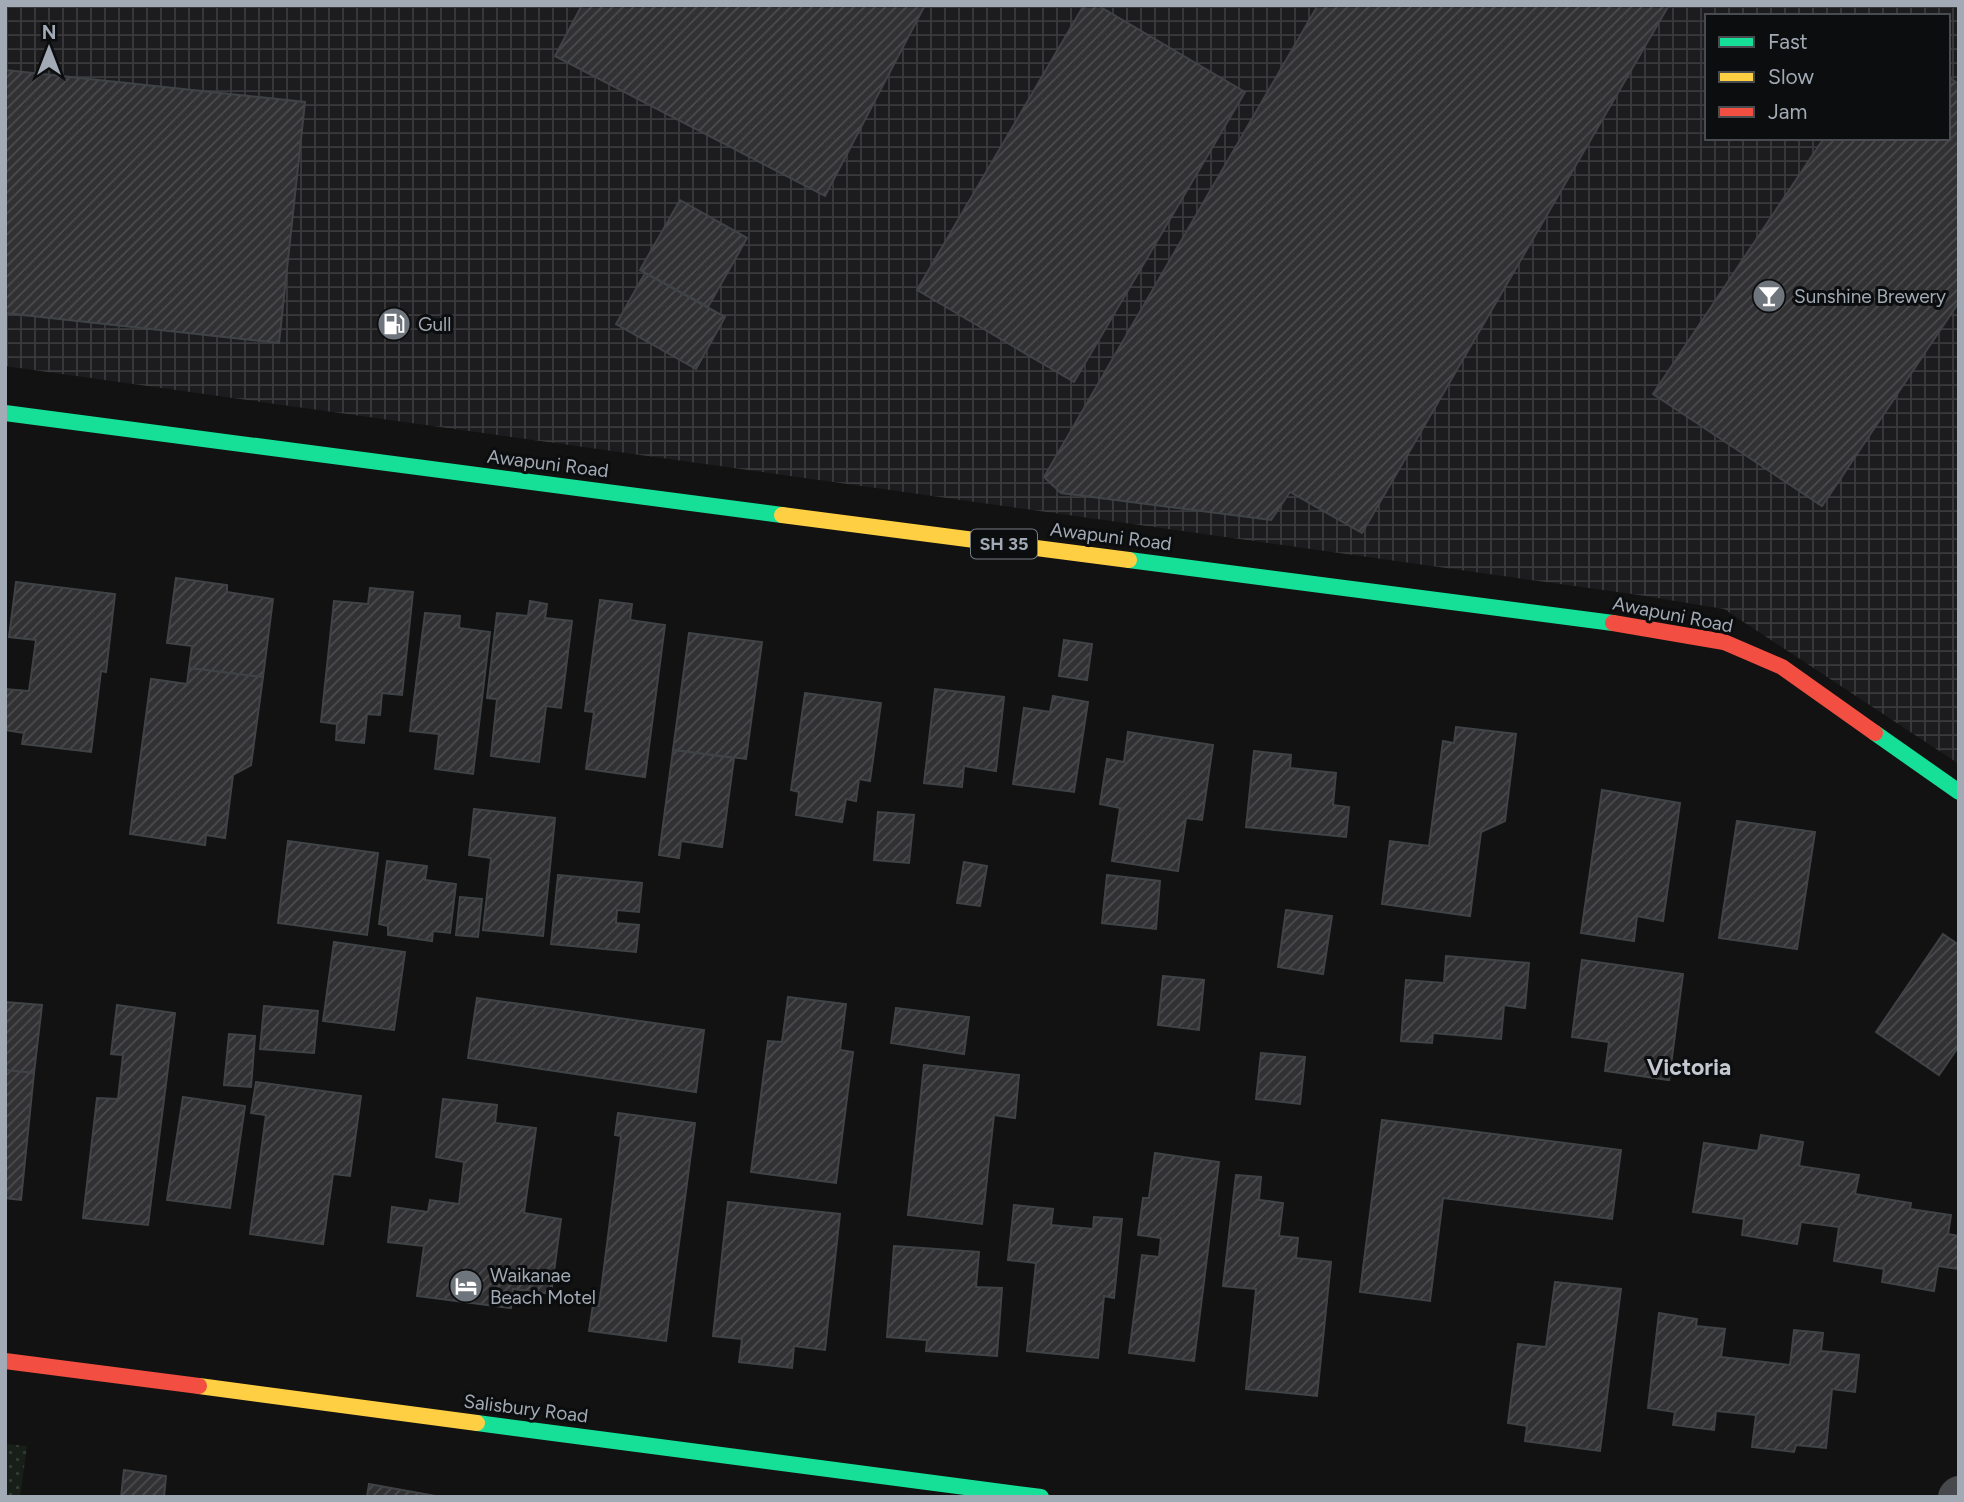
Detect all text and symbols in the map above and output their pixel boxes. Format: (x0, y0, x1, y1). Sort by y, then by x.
north arrow (14, 14, 84, 84)
legend (1705, 14, 1950, 140)
text: N (42, 21, 56, 44)
text: Fast (1768, 29, 1808, 54)
text: Slow (1768, 64, 1814, 89)
text: Jam (1768, 99, 1807, 124)
bar icon: Sunshine Brewery (1750, 277, 1788, 315)
place label: Sunshine Brewery (1794, 285, 1946, 308)
fuel station icon: Gull (375, 305, 413, 343)
place label: Gull (418, 313, 451, 336)
street label: Awapuni Road (486, 445, 610, 482)
street label: Awapuni Road (1049, 518, 1173, 555)
road number: SH 35 (971, 530, 1037, 558)
street label: Awapuni Road (1611, 592, 1735, 637)
district label: Victoria (1647, 1053, 1731, 1081)
place label: Waikanae Beach Motel (490, 1264, 596, 1309)
hotel icon: Waikanae Beach Motel (447, 1267, 485, 1305)
street label: Salisbury Road (462, 1389, 590, 1428)

